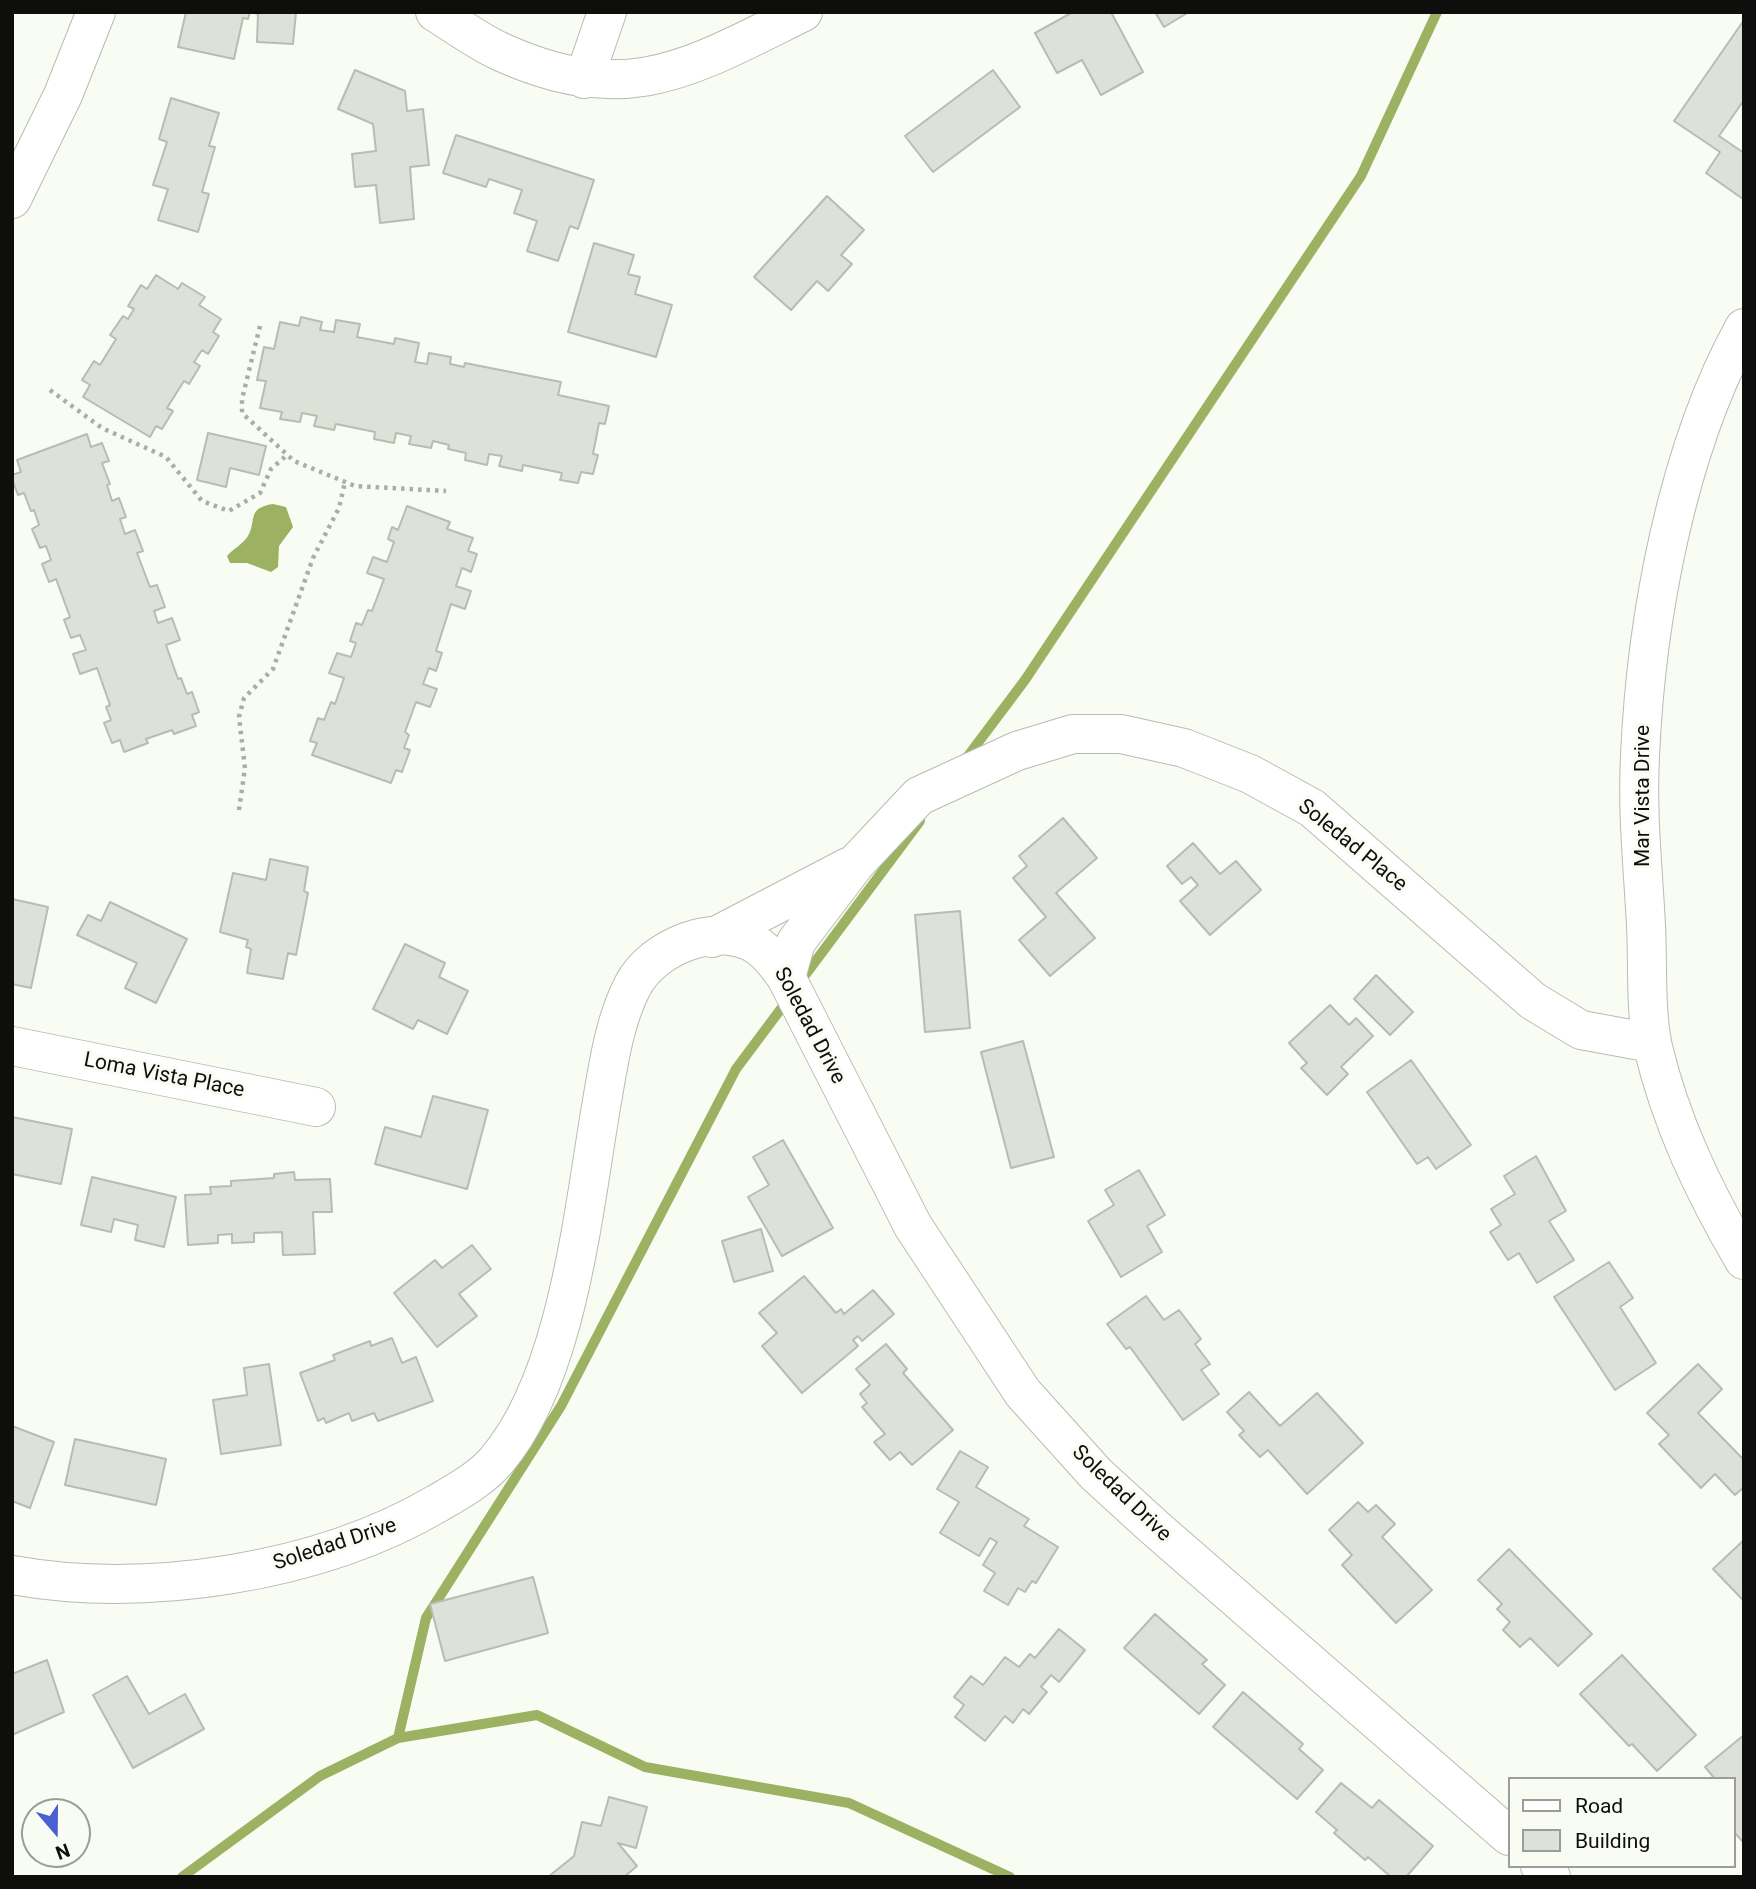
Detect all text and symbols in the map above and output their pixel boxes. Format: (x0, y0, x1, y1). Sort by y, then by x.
street label: Mar Vista Drive (1631, 725, 1657, 867)
street label: Soledad Place (1292, 794, 1412, 898)
street label: Soledad Drive (768, 963, 850, 1089)
street label: Loma Vista Place (82, 1048, 246, 1104)
street label: Soledad Drive (1066, 1440, 1176, 1548)
street label: Soledad Drive (270, 1513, 400, 1577)
legend (1508, 1777, 1735, 1868)
text: Road (1575, 1794, 1623, 1818)
north arrow (21, 1798, 91, 1868)
text: Building (1575, 1829, 1650, 1853)
text: N (52, 1838, 73, 1864)

